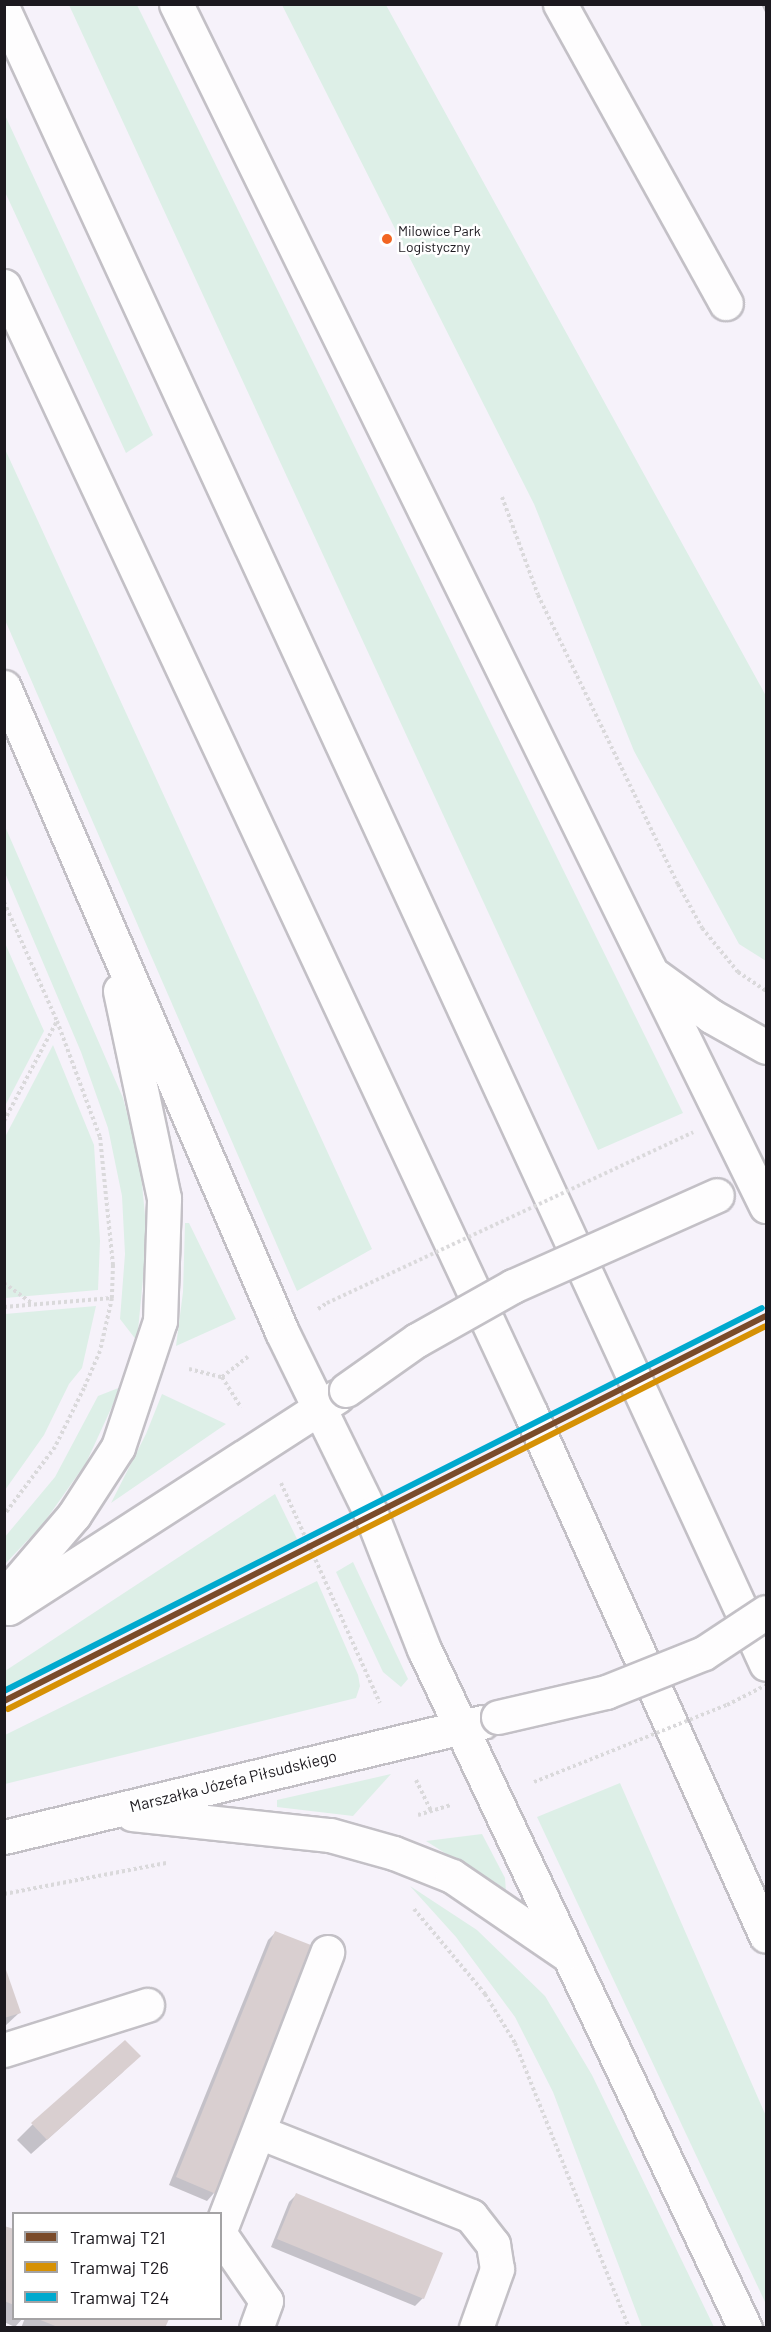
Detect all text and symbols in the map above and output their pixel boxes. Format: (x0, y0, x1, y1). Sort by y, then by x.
place label: Milowice Park Logistyczny (398, 223, 481, 256)
marker: Milowice Park Logistyczny (381, 233, 393, 245)
street label: Marszałka Józefa Piłsudskiego (127, 1746, 339, 1816)
legend (12, 2212, 222, 2320)
text: Tramwaj T21 (70, 2226, 166, 2248)
text: Tramwaj T26 (70, 2256, 169, 2278)
text: Tramwaj T24 (70, 2286, 170, 2308)

